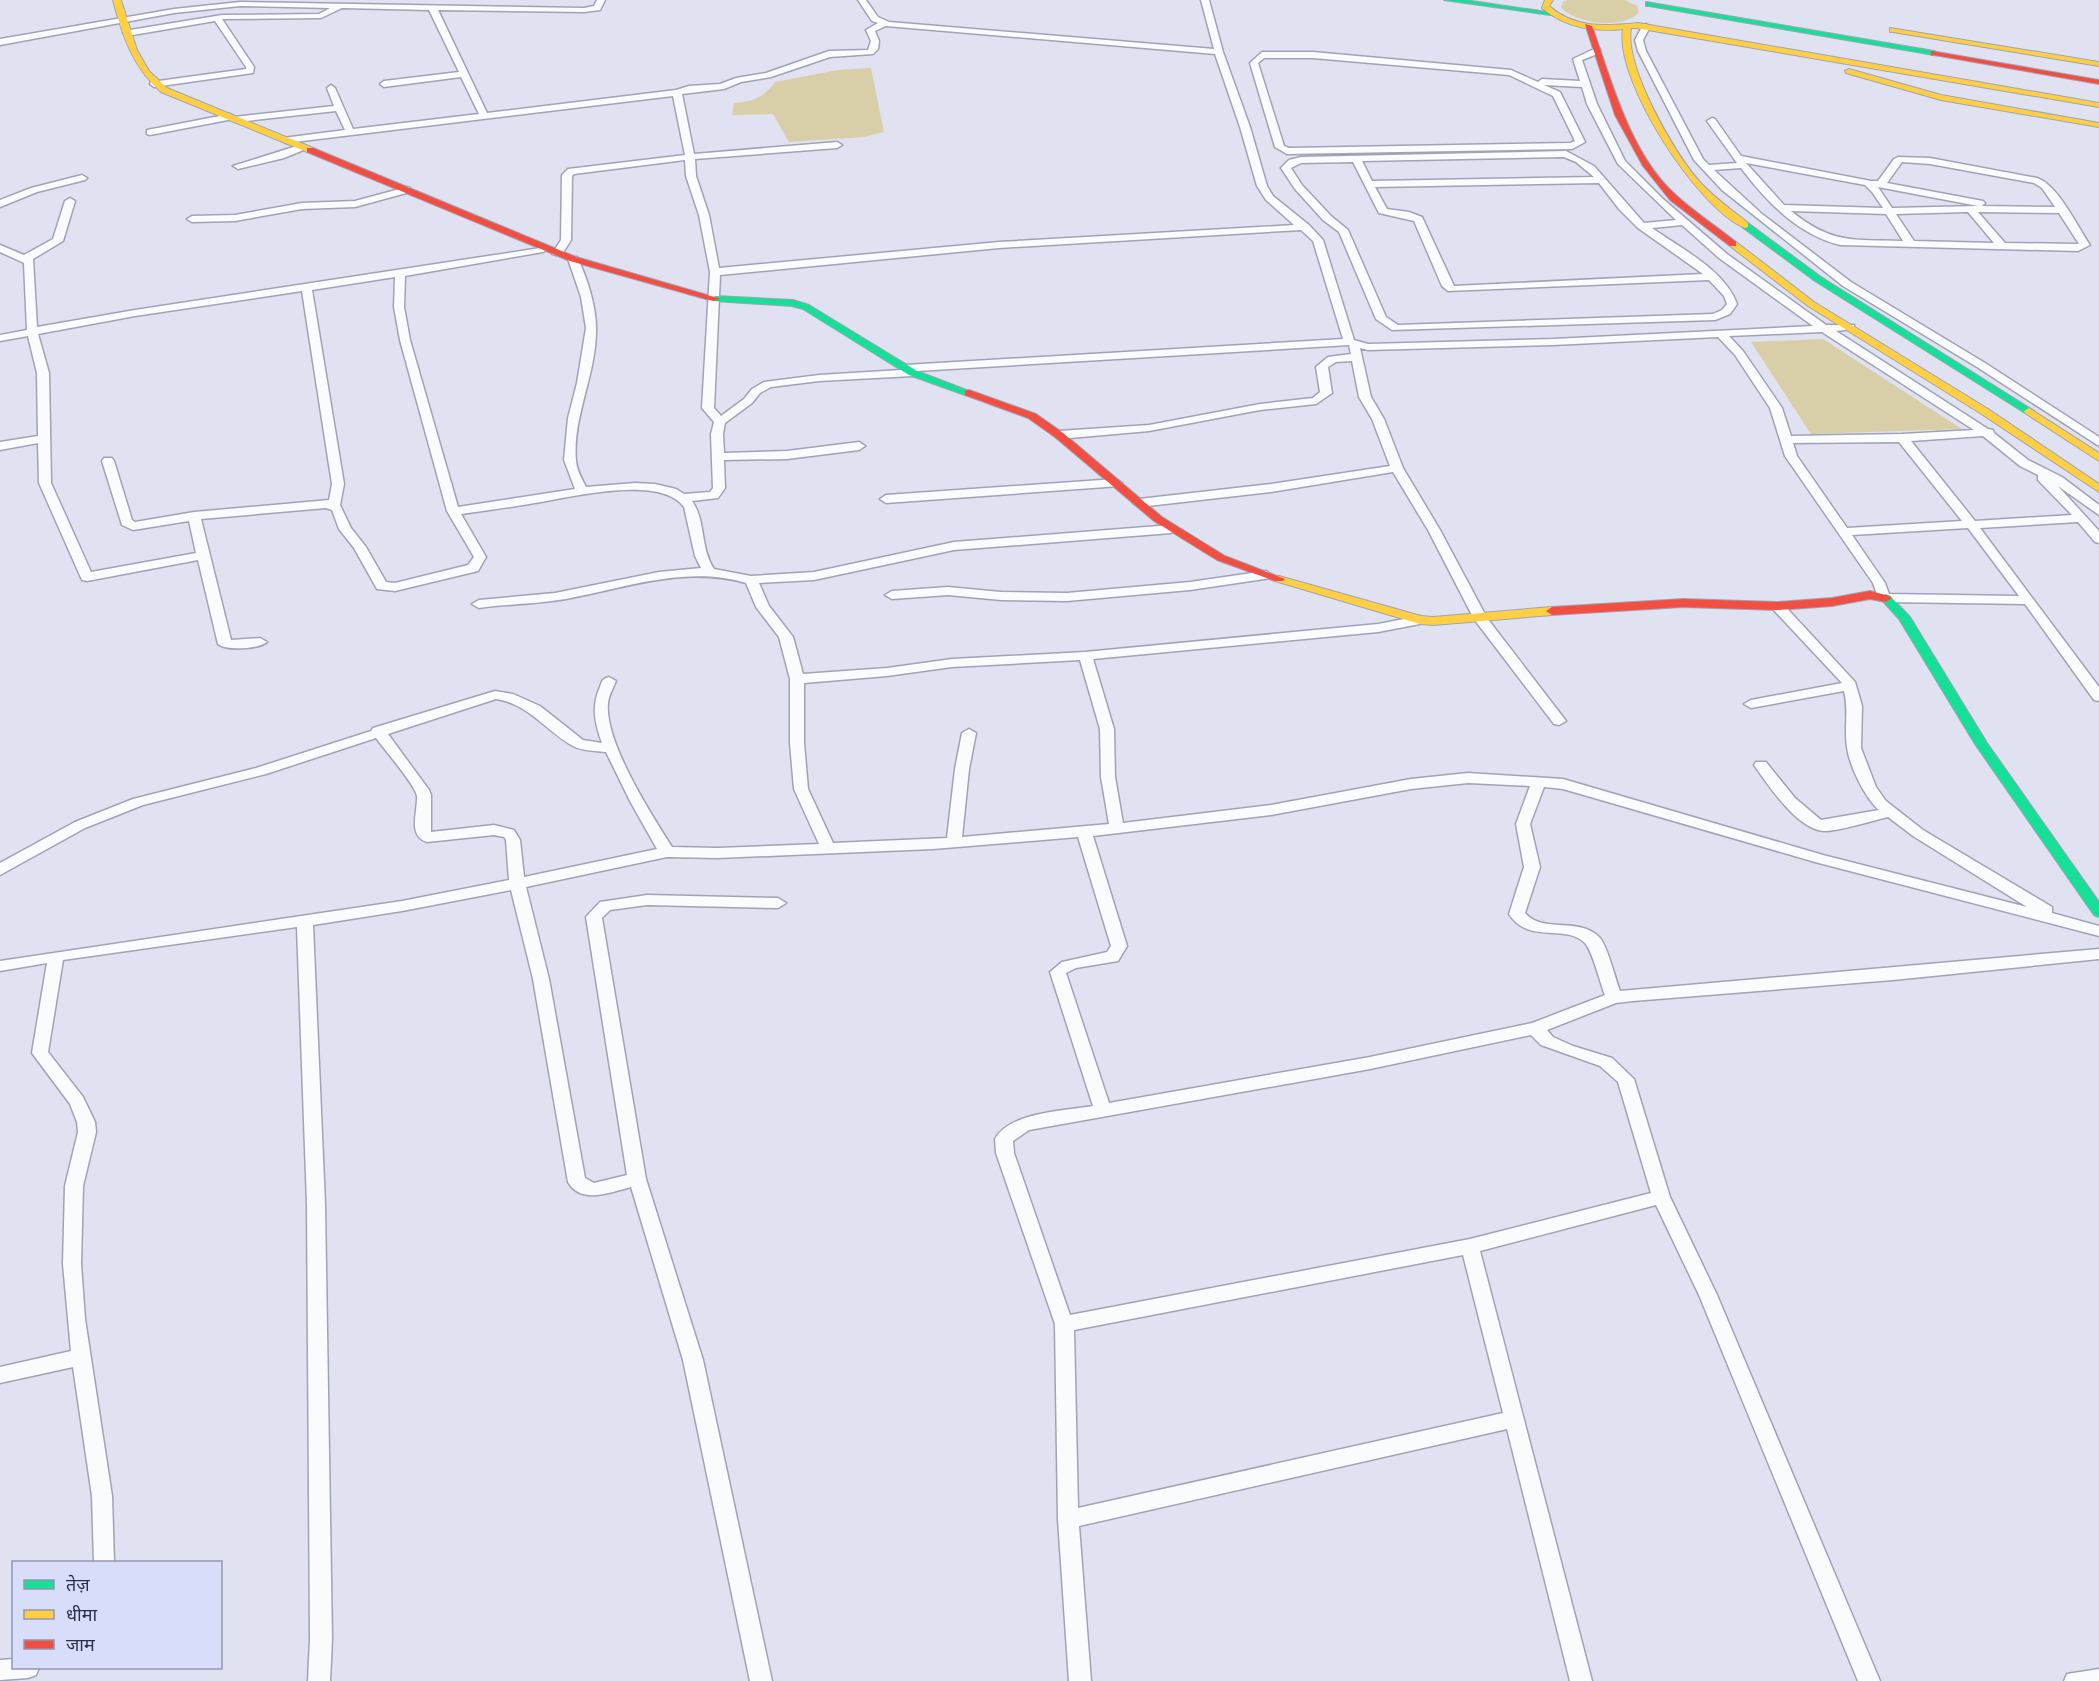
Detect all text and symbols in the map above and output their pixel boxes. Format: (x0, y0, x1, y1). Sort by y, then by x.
legend (12, 1561, 222, 1669)
text: तेज़ (66, 1572, 90, 1597)
text: धीमा (66, 1602, 97, 1627)
text: जाम (66, 1632, 96, 1657)

